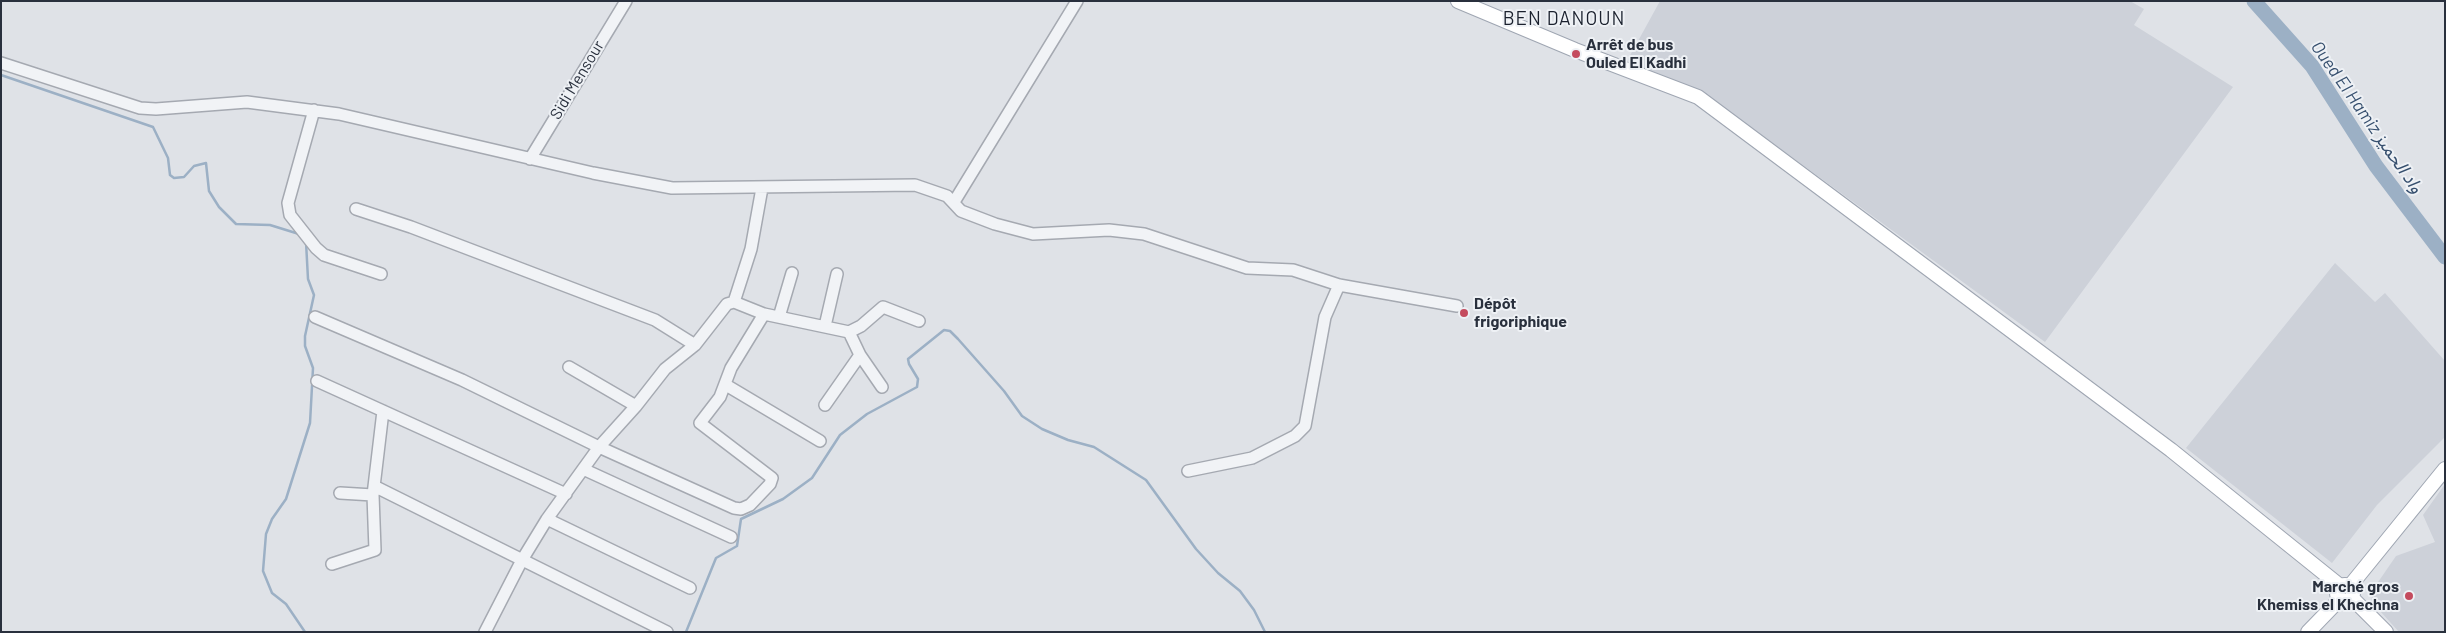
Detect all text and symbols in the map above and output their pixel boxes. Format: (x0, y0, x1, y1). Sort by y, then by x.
district label: BEN DANOUN (1501, 8, 1627, 30)
place label: Arrêt de bus Ouled El Kadhi (1586, 35, 1686, 73)
street label: Sidi Mensour (546, 37, 608, 123)
water label: Oued El Hamiz واد الحميز (2306, 37, 2428, 197)
marker: Arrêt de bus Ouled El Kadhi (1570, 48, 1582, 60)
place label: Dépôt frigoriphique (1474, 294, 1567, 332)
marker: Dépôt frigoriphique (1458, 307, 1470, 319)
place label: Marché gros Khemiss el Khechna (2257, 577, 2399, 615)
marker: Marché gros Khemiss el Khechna (2403, 590, 2415, 602)

